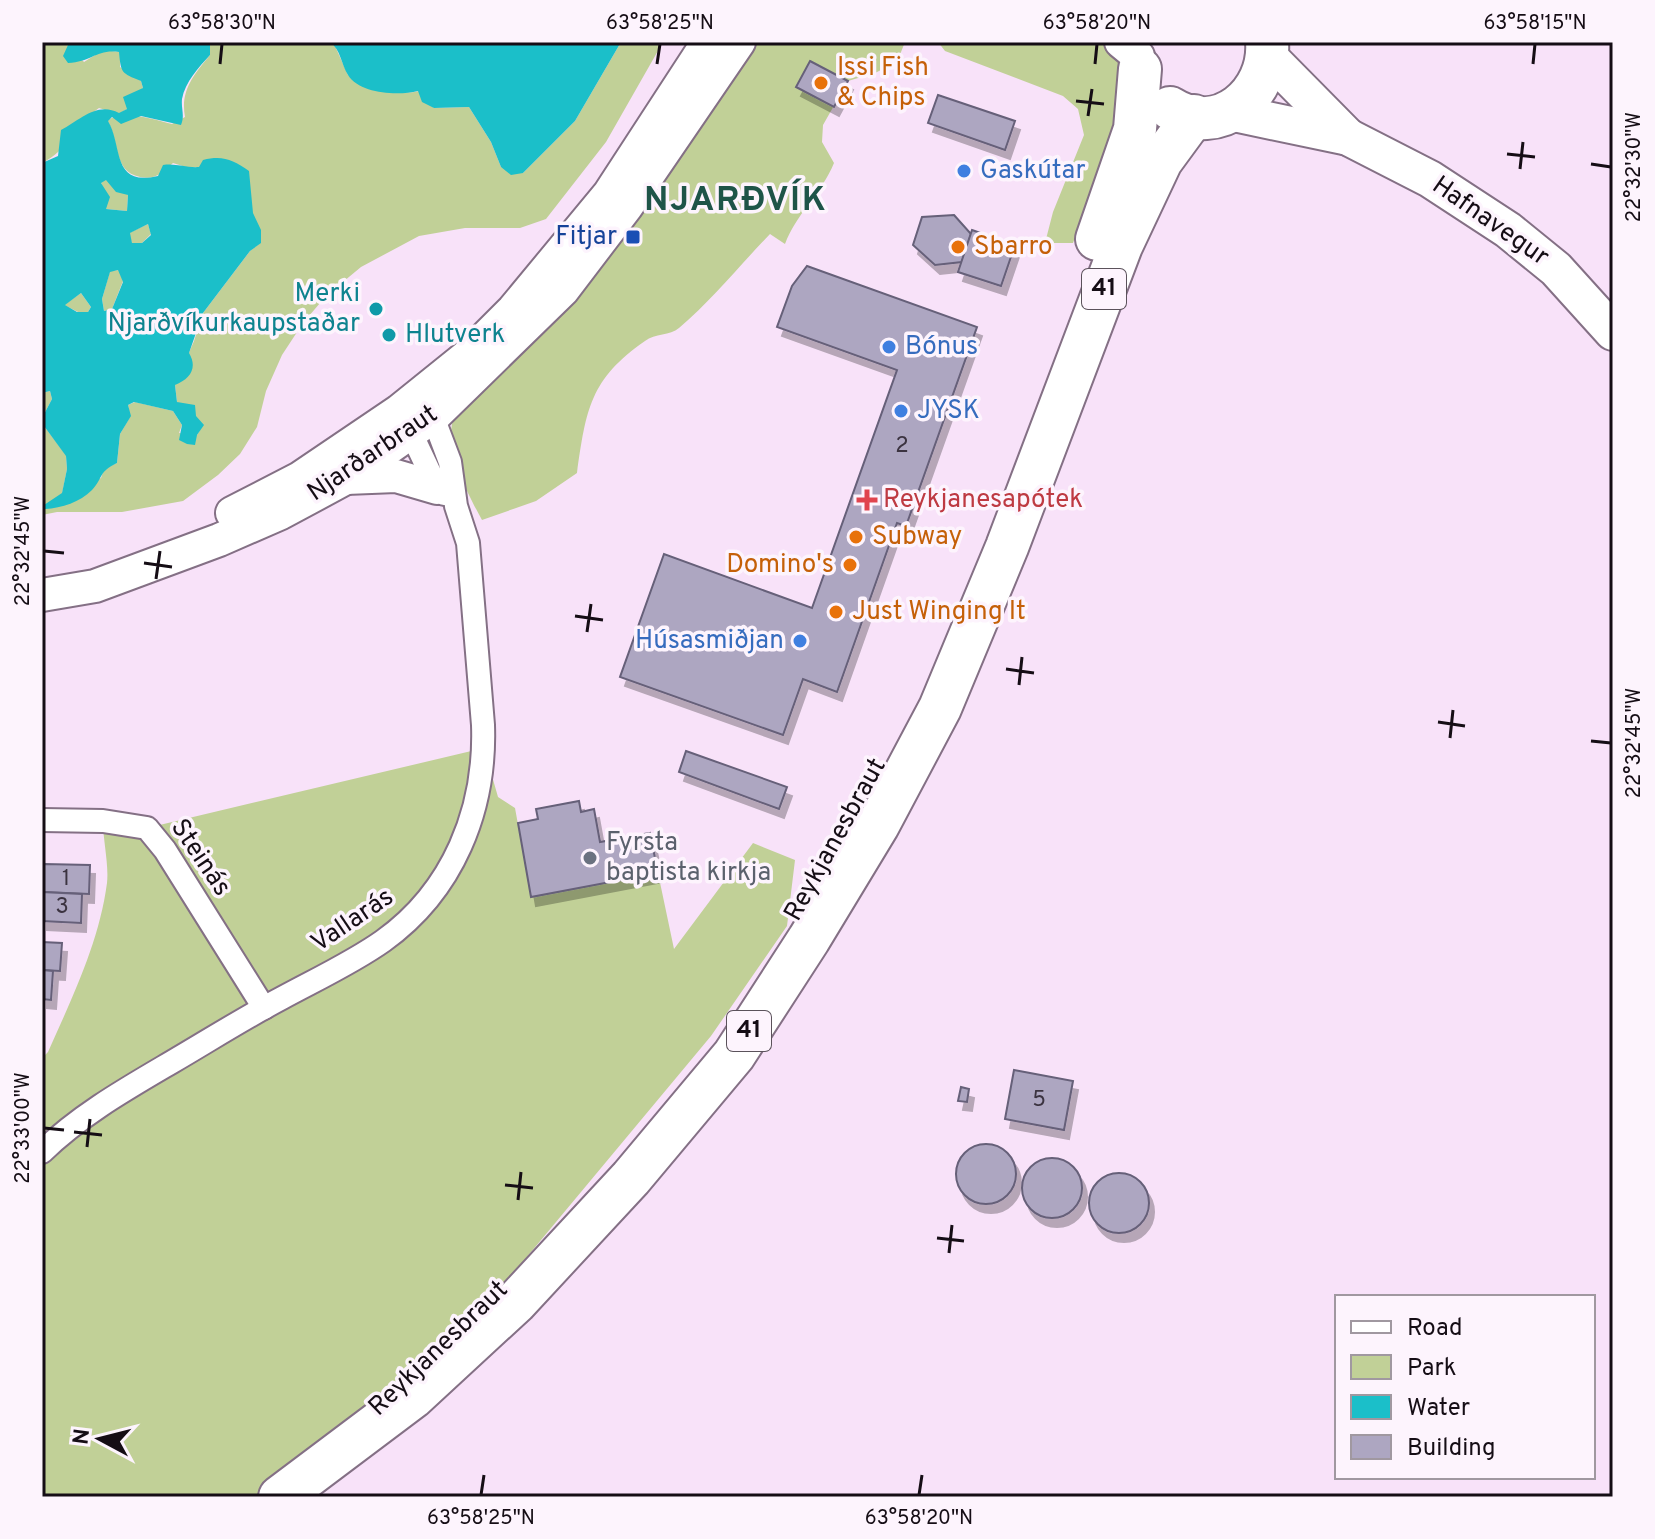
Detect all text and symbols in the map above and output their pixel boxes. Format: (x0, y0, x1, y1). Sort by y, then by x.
text: 63°58'30"N (168, 11, 276, 37)
text: 63°58'25"N (606, 11, 714, 37)
text: 63°58'20"N (1043, 11, 1151, 37)
text: 63°58'15"N (1483, 11, 1587, 37)
place label: Issi Fish & Chips (837, 52, 929, 115)
marker: Issi Fish & Chips (812, 74, 830, 92)
text: 22°32'30"W (1622, 112, 1648, 222)
place label: Gaskútar (980, 155, 1086, 188)
marker: Gaskútar (955, 162, 973, 180)
street label: Hafnavegur (1425, 170, 1555, 274)
district label: NJARÐVÍK (644, 178, 828, 223)
place label: Fitjar (555, 221, 617, 254)
marker: Fitjar (624, 228, 642, 246)
place label: Sbarro (974, 231, 1053, 264)
marker: Sbarro (949, 238, 967, 256)
road number: 41 (1082, 269, 1126, 309)
place label: Merki Njarðvíkurkaupstaðar (108, 278, 360, 341)
marker: Merki Njarðvíkurkaupstaðar (367, 300, 385, 318)
place label: Hlutverk (405, 319, 505, 352)
marker: Hlutverk (380, 326, 398, 344)
place label: Bónus (905, 331, 978, 364)
marker: Bónus (880, 338, 898, 356)
place label: JYSK (917, 395, 980, 428)
street label: Njarðarbraut (302, 398, 444, 510)
marker: JYSK (892, 402, 910, 420)
house number: 2 (895, 433, 909, 460)
place label: Reykjanesapótek (883, 484, 1083, 517)
marker: Reykjanesapótek (858, 491, 876, 509)
text: 22°32'45"W (11, 496, 37, 606)
place label: Subway (872, 521, 962, 554)
marker: Subway (847, 528, 865, 546)
place label: Domino's (726, 549, 834, 582)
marker: Domino's (841, 556, 859, 574)
place label: Just Winging It (852, 596, 1026, 629)
marker: Just Winging It (827, 603, 845, 621)
place label: Húsasmiðjan (635, 625, 784, 658)
marker: Húsasmiðjan (791, 632, 809, 650)
text: 22°32'45"W (1622, 688, 1648, 798)
street label: Reykjanesbraut (778, 753, 894, 927)
street label: Steinás (162, 813, 238, 903)
place label: Fyrsta baptista kirkja (606, 827, 771, 890)
marker: Fyrsta baptista kirkja (581, 849, 599, 867)
house number: 1 (62, 866, 70, 893)
street label: Vallarás (305, 881, 401, 961)
house number: 3 (55, 894, 69, 921)
road number: 41 (727, 1011, 771, 1051)
text: 22°33'00"W (11, 1072, 37, 1184)
house number: 5 (1032, 1087, 1046, 1114)
street label: Reykjanesbraut (362, 1274, 516, 1424)
legend (1335, 1295, 1595, 1479)
text: Road (1407, 1314, 1463, 1344)
text: Park (1407, 1354, 1457, 1384)
text: Water (1407, 1394, 1470, 1424)
north arrow (60, 1399, 140, 1479)
text: N (68, 1427, 97, 1446)
text: Building (1407, 1434, 1496, 1464)
text: 63°58'25"N (427, 1506, 535, 1532)
text: 63°58'20"N (865, 1506, 973, 1532)

